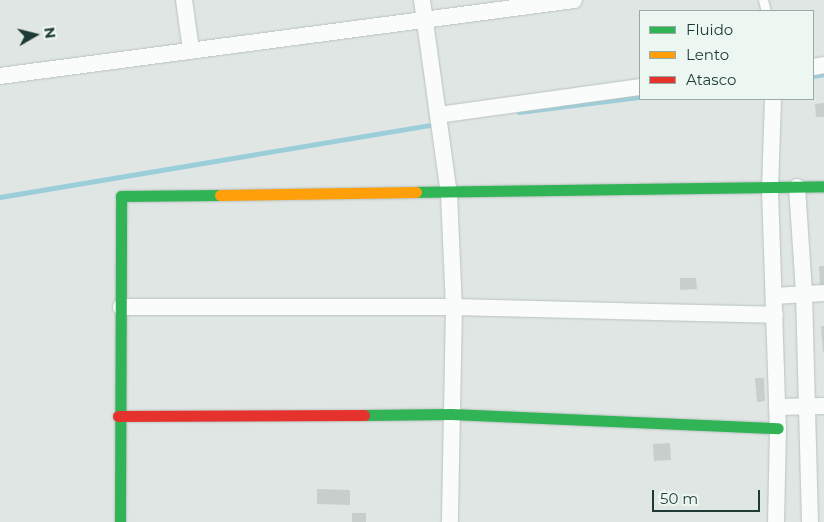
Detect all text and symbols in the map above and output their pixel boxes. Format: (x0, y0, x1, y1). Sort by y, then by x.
north arrow (10, 10, 60, 60)
legend (639, 10, 814, 100)
text: Fluido (686, 20, 733, 39)
text: N (40, 26, 60, 40)
text: Lento (686, 45, 729, 64)
text: Atasco (686, 70, 736, 89)
scale bar (654, 480, 762, 512)
text: 50 m (660, 489, 698, 508)

